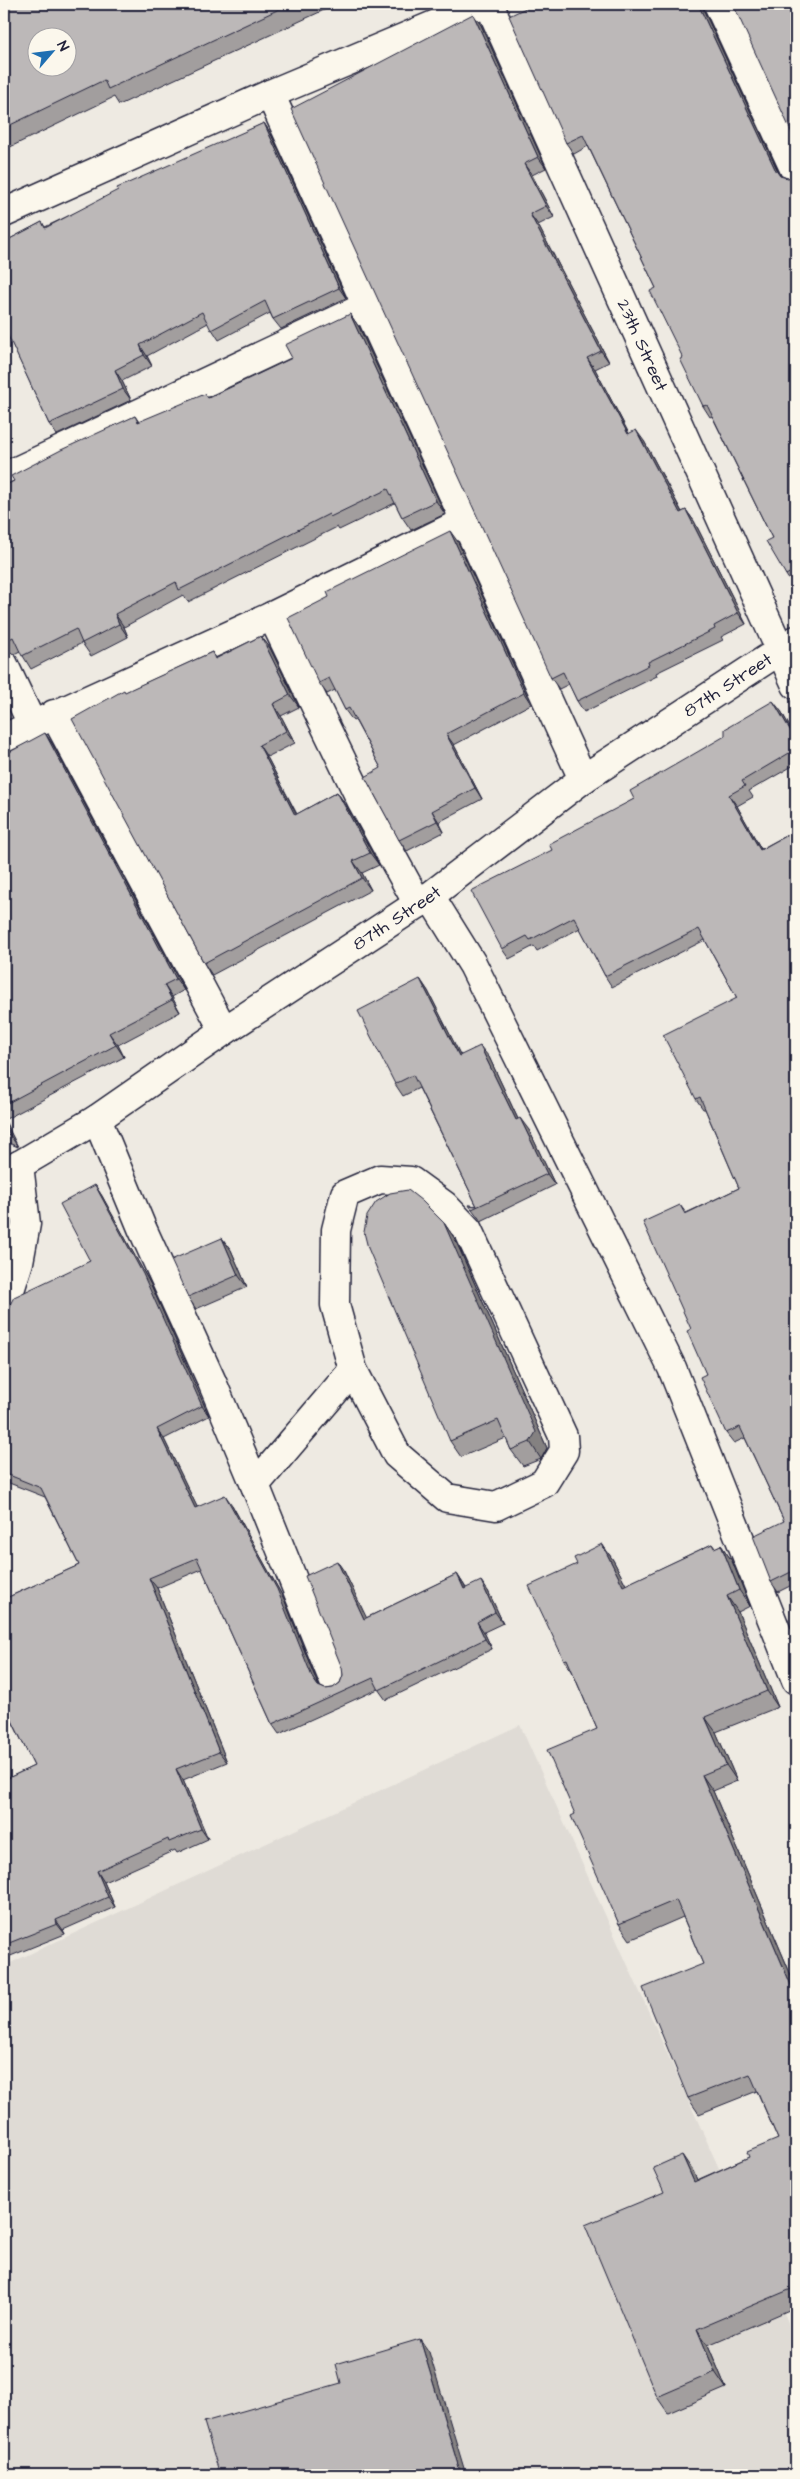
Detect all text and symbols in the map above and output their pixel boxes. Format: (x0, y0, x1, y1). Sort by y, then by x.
north arrow (28, 28, 78, 78)
text: N (52, 38, 74, 55)
street label: 23th Street (611, 295, 675, 396)
street label: 87th Street (678, 646, 778, 723)
street label: 87th Street (347, 879, 447, 956)

